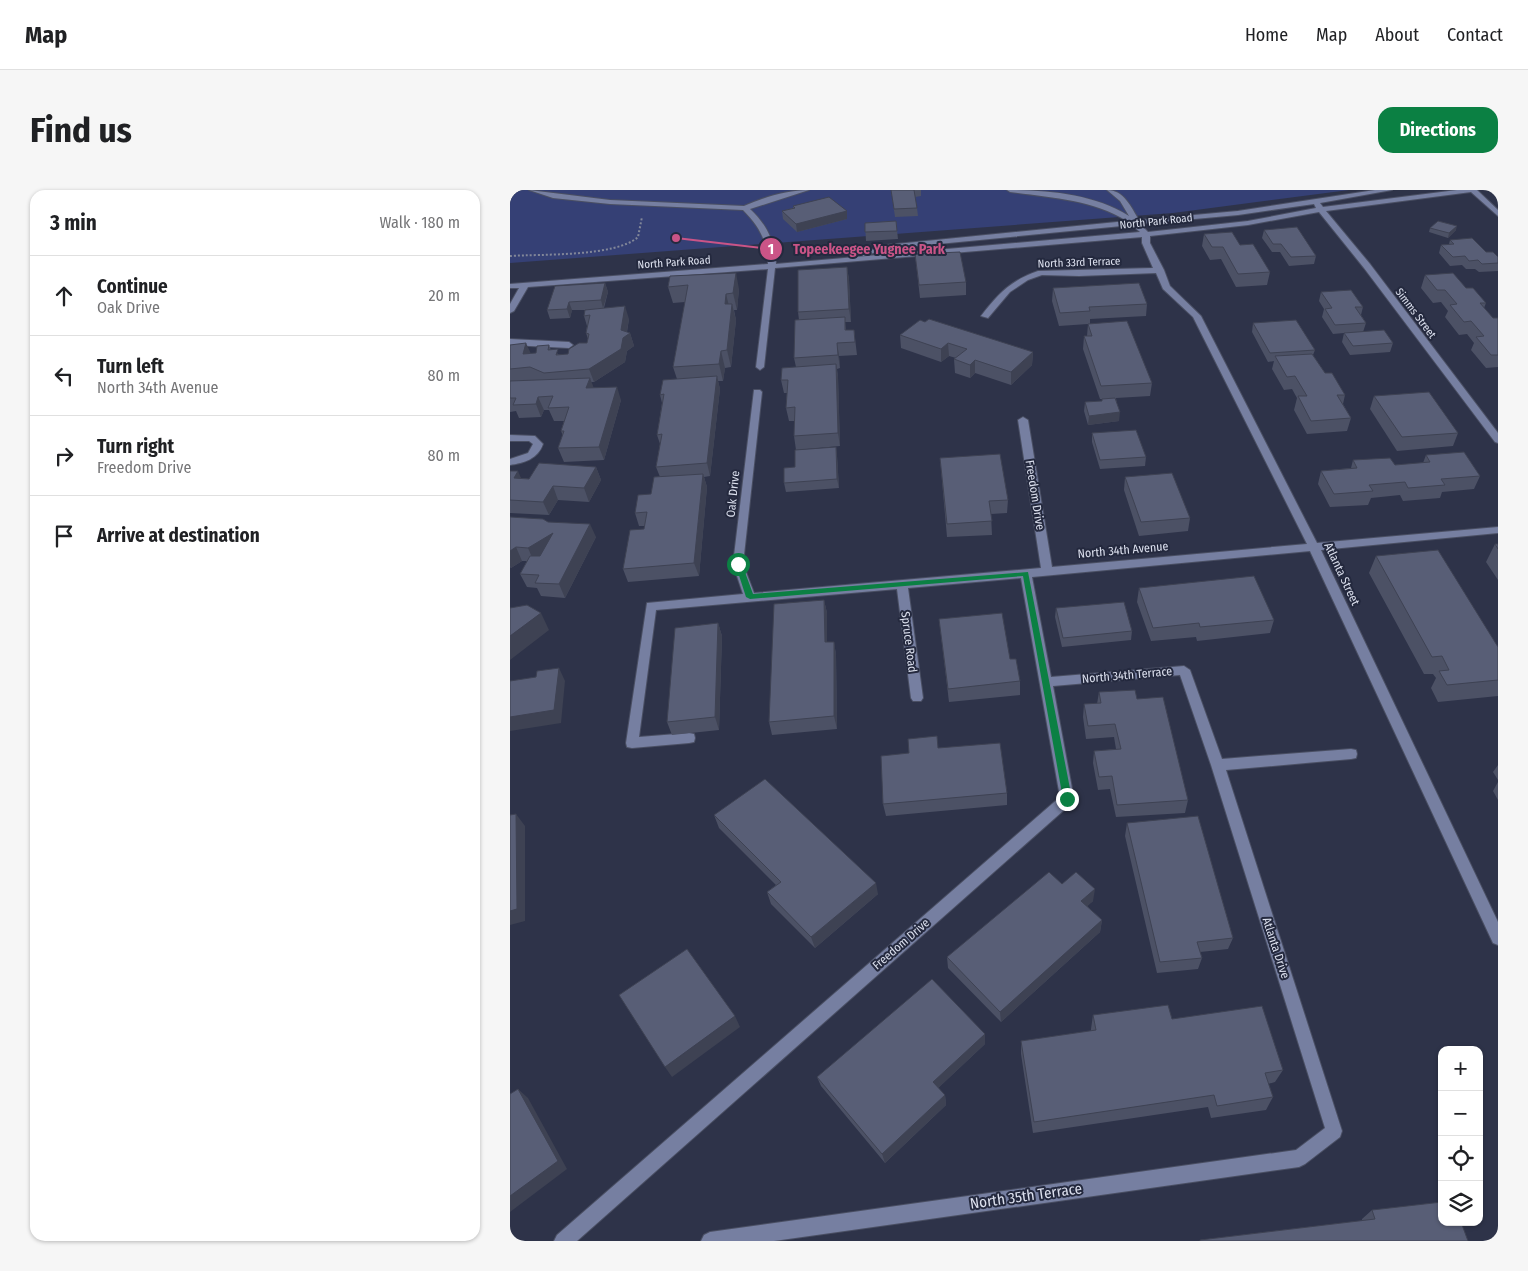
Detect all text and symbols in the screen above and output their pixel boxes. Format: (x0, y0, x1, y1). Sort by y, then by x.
text: Map (25, 21, 67, 49)
text: Home (1245, 24, 1288, 46)
text: Map (1316, 24, 1347, 46)
text: About (1375, 24, 1419, 46)
text: Contact (1447, 24, 1503, 46)
button: Directions (1378, 107, 1498, 153)
text: Find us (30, 109, 132, 151)
text: 3 min (50, 210, 97, 236)
street label: North Park Road (1119, 211, 1193, 232)
text: Walk · 180 m (380, 213, 460, 232)
callout: Topeekeegee Yugnee Park (758, 234, 955, 263)
text: 1 (768, 240, 774, 258)
text: Topeekeegee Yugnee Park (793, 241, 946, 258)
street label: North Park Road (637, 253, 711, 272)
street label: North 33rd Terrace (1037, 255, 1121, 270)
text: Continue (97, 275, 168, 298)
icon: ahead (50, 282, 78, 310)
text: 20 m (429, 286, 460, 305)
street label: Simms Street (1393, 286, 1439, 341)
text: Oak Drive (97, 298, 160, 317)
text: Turn left (97, 355, 164, 378)
icon: left (50, 362, 78, 390)
text: 80 m (428, 366, 460, 385)
text: North 34th Avenue (97, 378, 219, 397)
text: Turn right (97, 435, 174, 458)
icon: right (50, 442, 78, 470)
text: 80 m (428, 446, 460, 465)
text: Freedom Drive (97, 458, 191, 477)
street label: Freedom Drive (1023, 459, 1047, 531)
street label: Oak Drive (724, 470, 742, 518)
icon: arrive (50, 522, 78, 550)
text: Arrive at destination (97, 524, 260, 547)
street label: North 34th Avenue (1077, 539, 1169, 561)
street label: Atlanta Street (1321, 540, 1363, 608)
route start (727, 553, 750, 576)
street label: Spruce Road (898, 611, 920, 673)
street label: North 34th Terrace (1081, 664, 1173, 686)
route end (1056, 788, 1079, 811)
street label: Freedom Drive (870, 915, 932, 972)
street label: Atlanta Drive (1260, 916, 1292, 980)
map controls (1438, 1046, 1483, 1226)
button: + (1438, 1046, 1483, 1091)
button: − (1438, 1091, 1483, 1136)
button: locate (1438, 1136, 1483, 1181)
street label: North 35th Terrace (969, 1179, 1083, 1213)
button: layers (1438, 1181, 1483, 1226)

